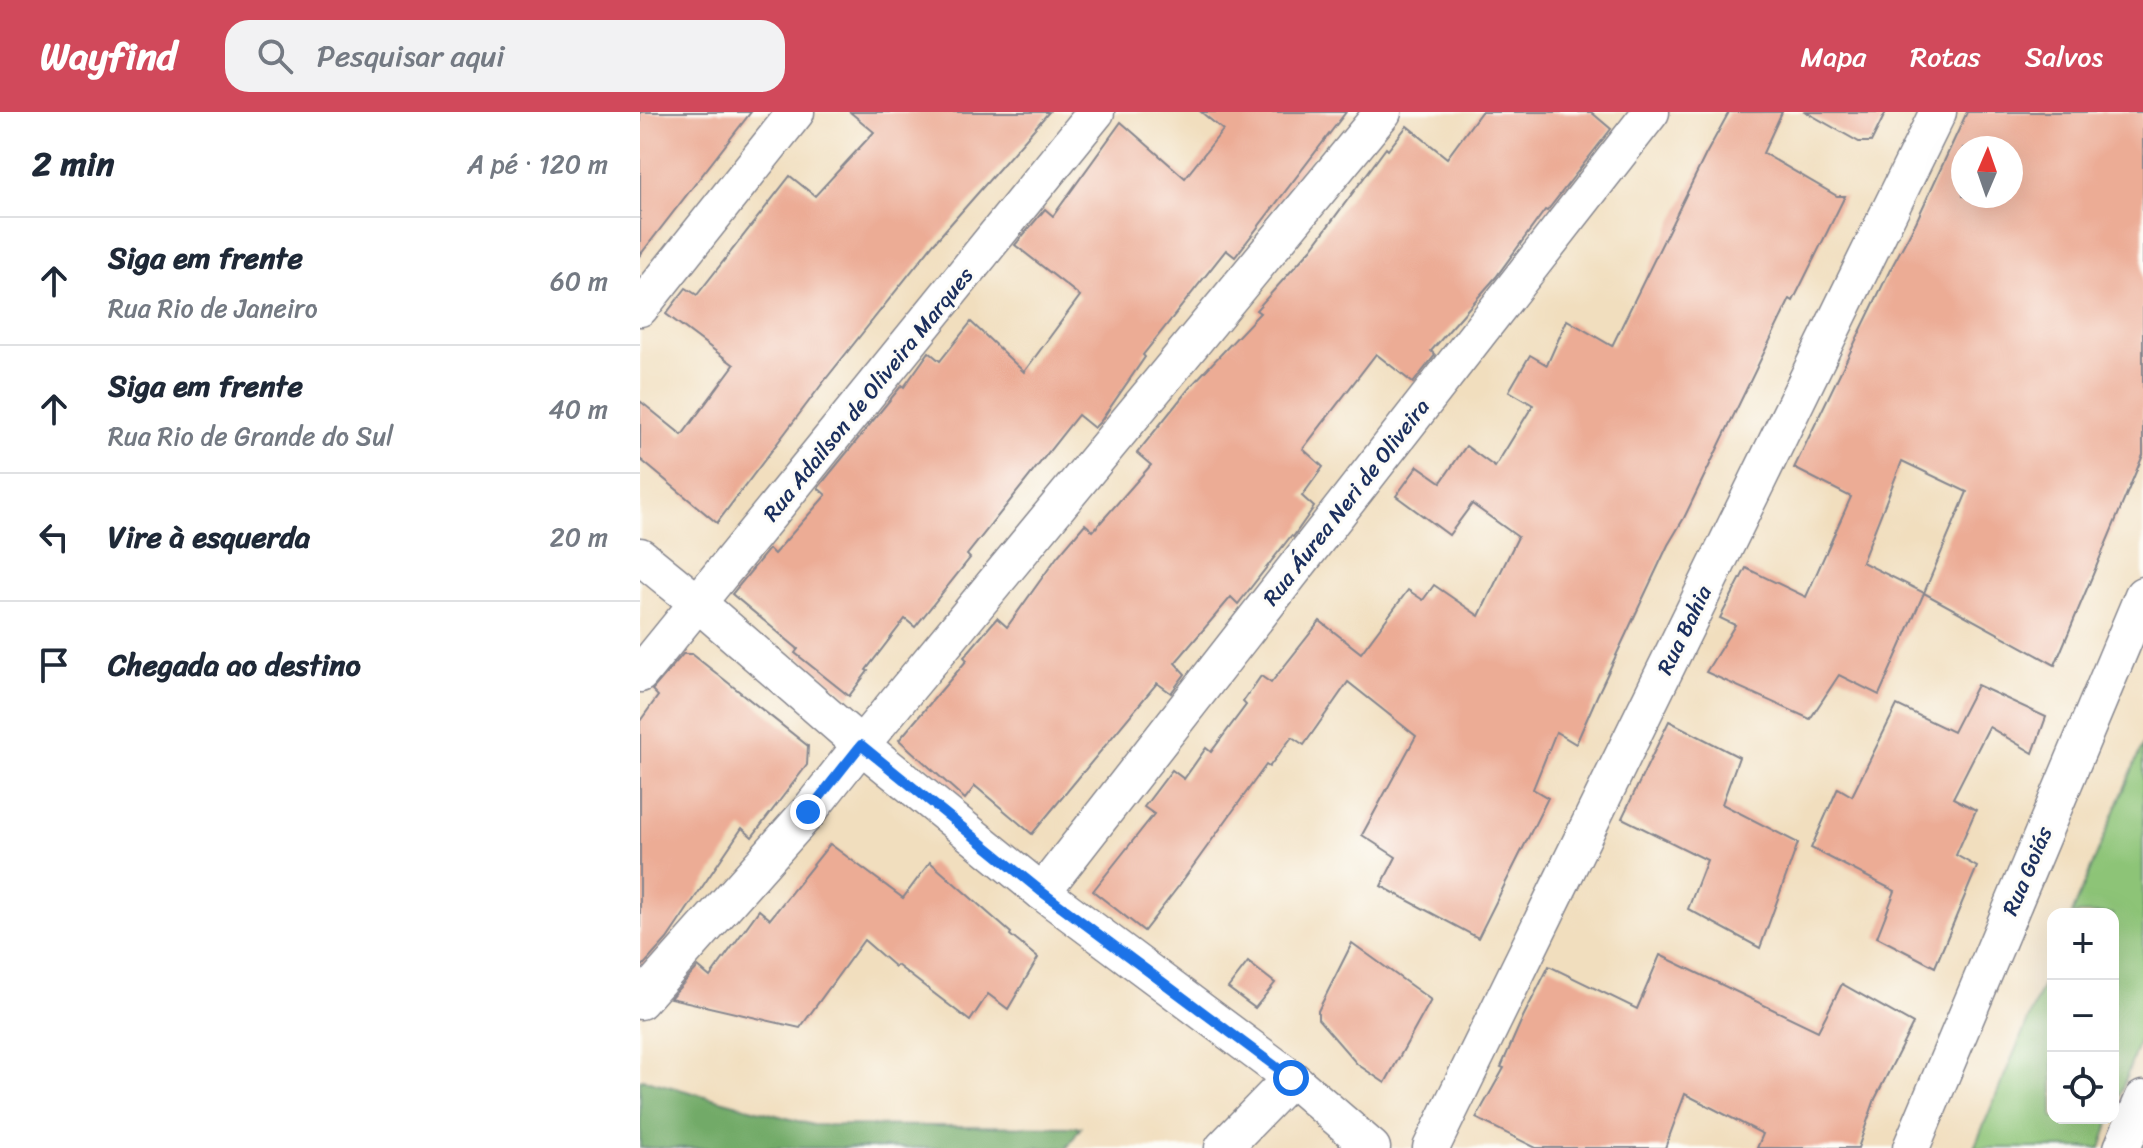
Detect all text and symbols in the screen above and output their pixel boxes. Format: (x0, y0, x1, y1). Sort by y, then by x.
search box (225, 20, 785, 92)
text: Wayfind (40, 23, 177, 90)
text: Pesquisar aqui (317, 29, 505, 83)
text: Mapa (1800, 32, 1866, 81)
text: Rotas (1910, 32, 1981, 81)
text: Salvos (2025, 32, 2103, 81)
icon: search (253, 34, 297, 78)
text: 2 min (32, 134, 114, 194)
north arrow (1951, 136, 2023, 208)
text: A pé · 120 m (467, 141, 608, 187)
text: Siga em frente (108, 231, 303, 285)
street label: Rua Adailson de Oliveira Marques (752, 257, 984, 530)
text: 60 m (550, 258, 608, 304)
icon: ahead (32, 259, 76, 303)
text: Rua Rio de Janeiro (108, 285, 318, 331)
text: Siga em frente (108, 359, 303, 413)
text: 40 m (549, 386, 608, 432)
icon: ahead (32, 387, 76, 431)
street label: Rua Áurea Neri de Oliveira (1252, 390, 1440, 614)
text: Rua Rio de Grande do Sul (108, 413, 393, 459)
text: Vire à esquerda (108, 510, 310, 564)
text: 20 m (550, 514, 608, 560)
icon: left (32, 515, 76, 559)
street label: Rua Bahia (1645, 578, 1723, 682)
text: Chegada ao destino (108, 638, 361, 692)
icon: arrive (32, 643, 76, 687)
route end (790, 794, 826, 830)
street label: Rua Goiás (1991, 819, 2064, 922)
map controls (2047, 908, 2119, 1124)
button: + (2047, 908, 2119, 980)
button: − (2047, 980, 2119, 1052)
button: locate (2047, 1052, 2119, 1124)
route start (1273, 1060, 1309, 1096)

